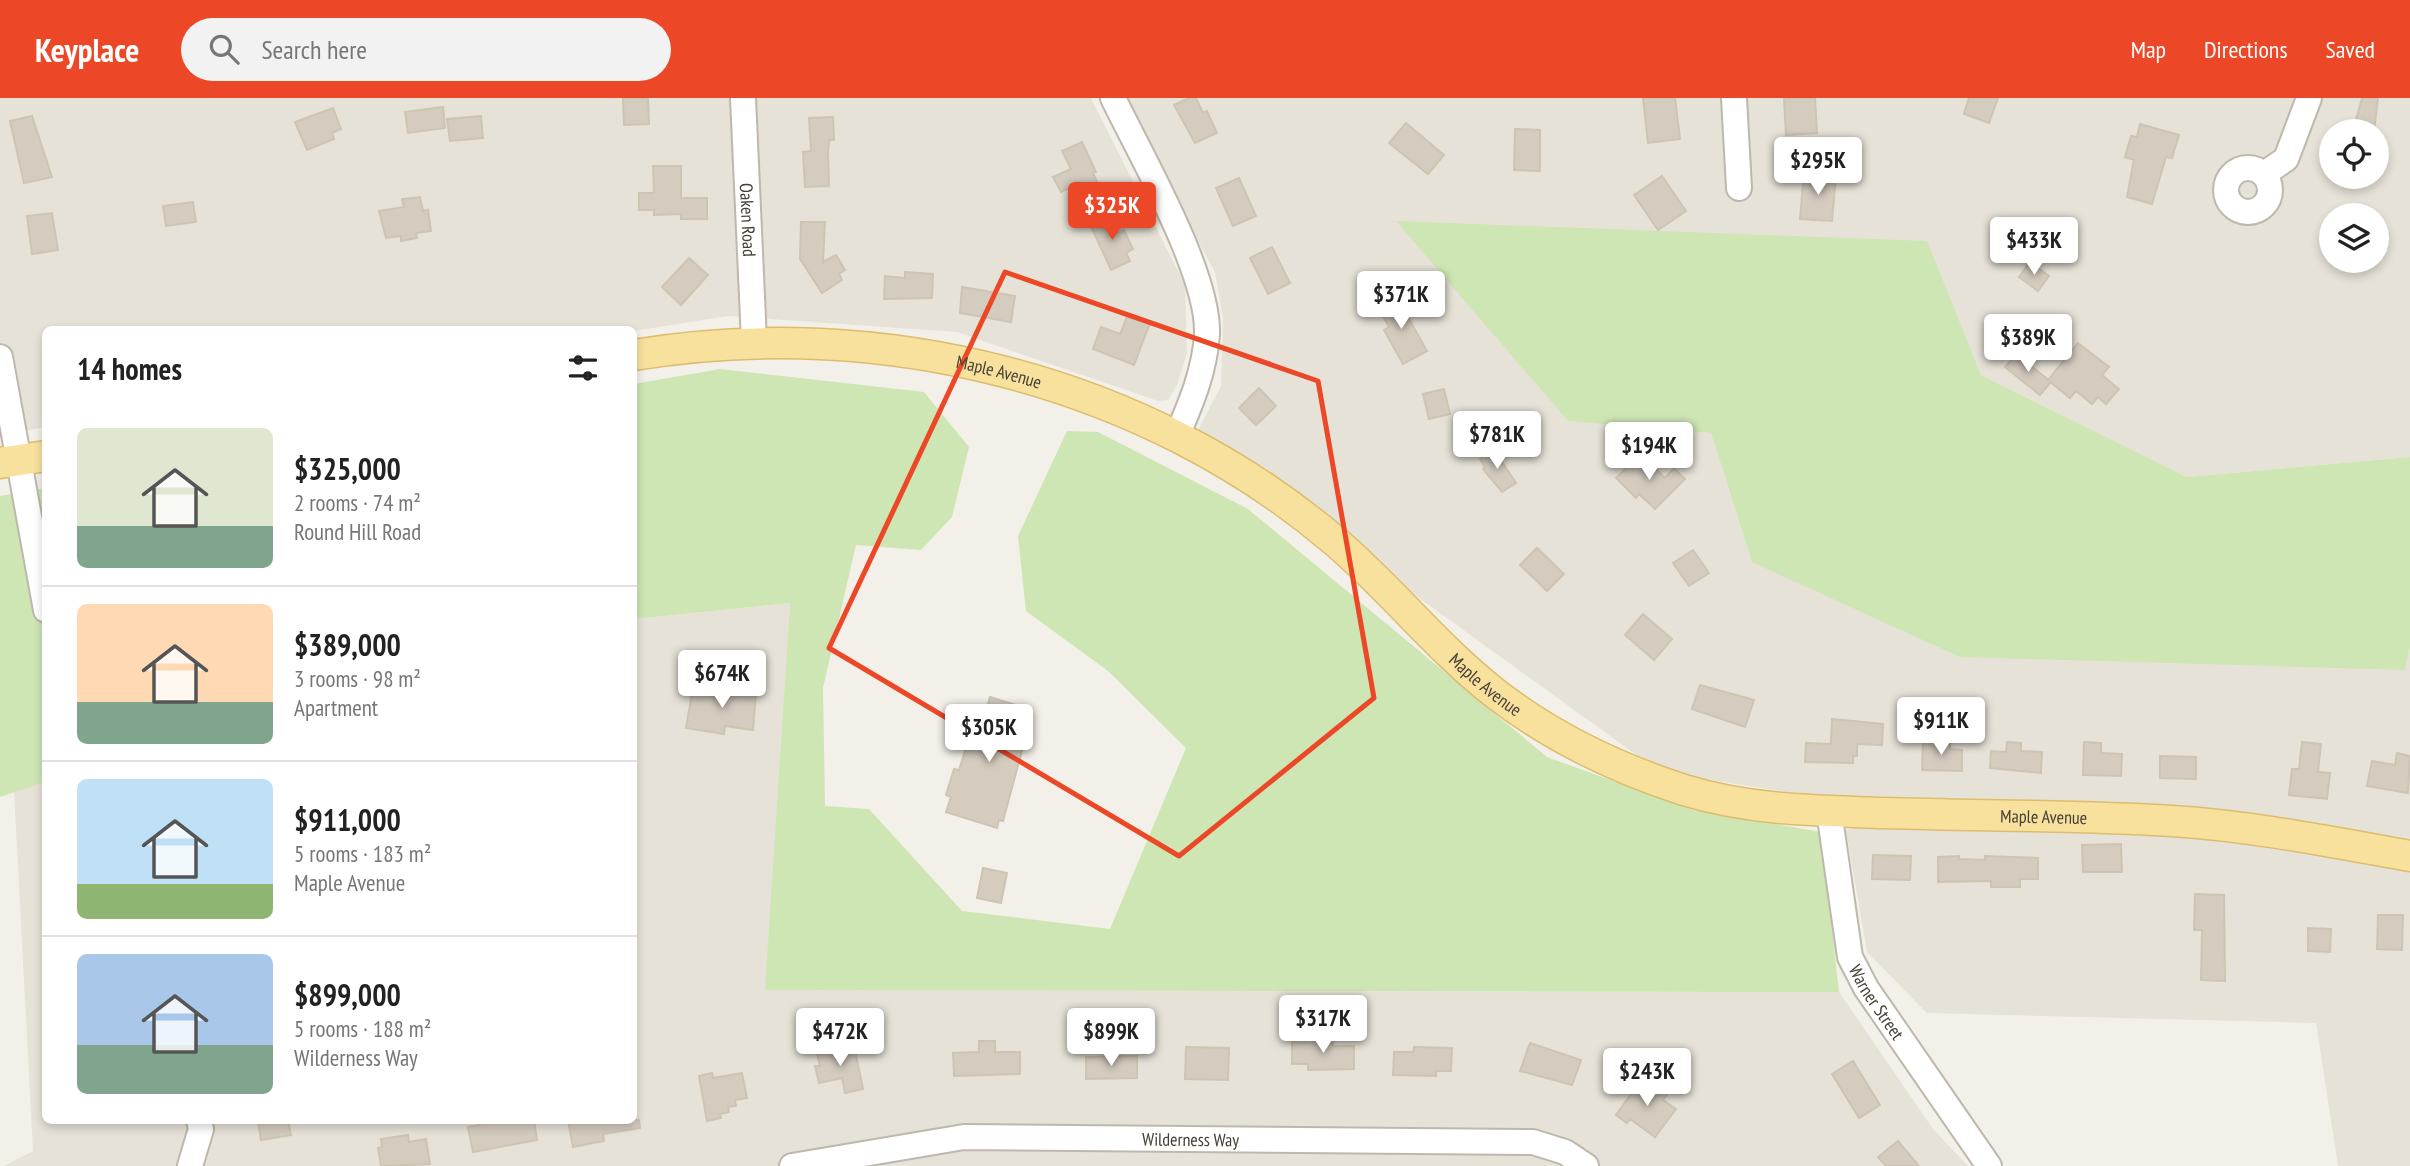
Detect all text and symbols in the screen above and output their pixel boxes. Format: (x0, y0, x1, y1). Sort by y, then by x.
search box (181, 18, 671, 81)
text: Keyplace (35, 28, 139, 71)
icon: search (205, 30, 243, 68)
text: Search here (261, 33, 367, 66)
text: Map (2131, 34, 2166, 65)
text: Directions (2204, 34, 2288, 65)
text: Saved (2326, 34, 2375, 65)
map controls (2319, 119, 2389, 273)
button: locate (2319, 119, 2389, 189)
pin: $295K (1769, 138, 1867, 197)
text: $295K (1790, 145, 1846, 174)
street label: Oaken Road (735, 182, 762, 257)
pin: $325K (1063, 183, 1161, 242)
text: $325K (1084, 190, 1140, 219)
button: layers (2319, 203, 2389, 273)
pin: $433K (1985, 218, 2083, 277)
text: $433K (2006, 225, 2062, 254)
pin: $371K (1352, 272, 1450, 331)
text: $371K (1373, 279, 1429, 308)
pin: $389K (1979, 314, 2077, 374)
text: $389K (2000, 322, 2056, 351)
text: 14 homes (77, 349, 182, 388)
icon: filters (564, 349, 602, 387)
street label: Maple Avenue (954, 350, 1044, 393)
pin: $781K (1448, 412, 1546, 471)
text: $781K (1469, 419, 1525, 448)
pin: $194K (1600, 422, 1698, 482)
text: $194K (1621, 430, 1677, 459)
text: $325,000 (294, 449, 401, 488)
icon: home (133, 456, 217, 540)
text: 2 rooms · 74 m² (294, 488, 421, 517)
text: Round Hill Road (294, 517, 421, 546)
text: $389,000 (294, 625, 401, 664)
icon: home (133, 632, 217, 716)
street label: Maple Avenue (1445, 648, 1526, 721)
pin: $674K (673, 650, 771, 710)
text: $674K (694, 658, 750, 687)
text: 3 rooms · 98 m² (294, 664, 421, 693)
text: Apartment (294, 693, 378, 722)
pin: $911K (1892, 698, 1990, 757)
pin: $305K (940, 704, 1038, 764)
text: $911K (1913, 705, 1969, 734)
text: $305K (961, 712, 1017, 741)
text: $911,000 (294, 800, 401, 839)
street label: Maple Avenue (2000, 804, 2088, 829)
icon: home (133, 807, 217, 891)
text: 5 rooms · 183 m² (294, 839, 431, 868)
text: Maple Avenue (294, 868, 405, 897)
street label: Warner Street (1844, 961, 1910, 1044)
text: $899,000 (294, 975, 401, 1014)
icon: home (133, 982, 217, 1066)
pin: $317K (1274, 996, 1372, 1055)
text: $317K (1295, 1003, 1351, 1032)
pin: $472K (791, 1009, 889, 1068)
pin: $899K (1062, 1009, 1160, 1068)
text: 5 rooms · 188 m² (294, 1014, 431, 1043)
text: $472K (812, 1016, 868, 1045)
text: $899K (1083, 1016, 1139, 1045)
text: Wilderness Way (294, 1043, 418, 1072)
pin: $243K (1598, 1048, 1696, 1108)
text: $243K (1619, 1056, 1675, 1085)
street label: Wilderness Way (1142, 1127, 1239, 1151)

